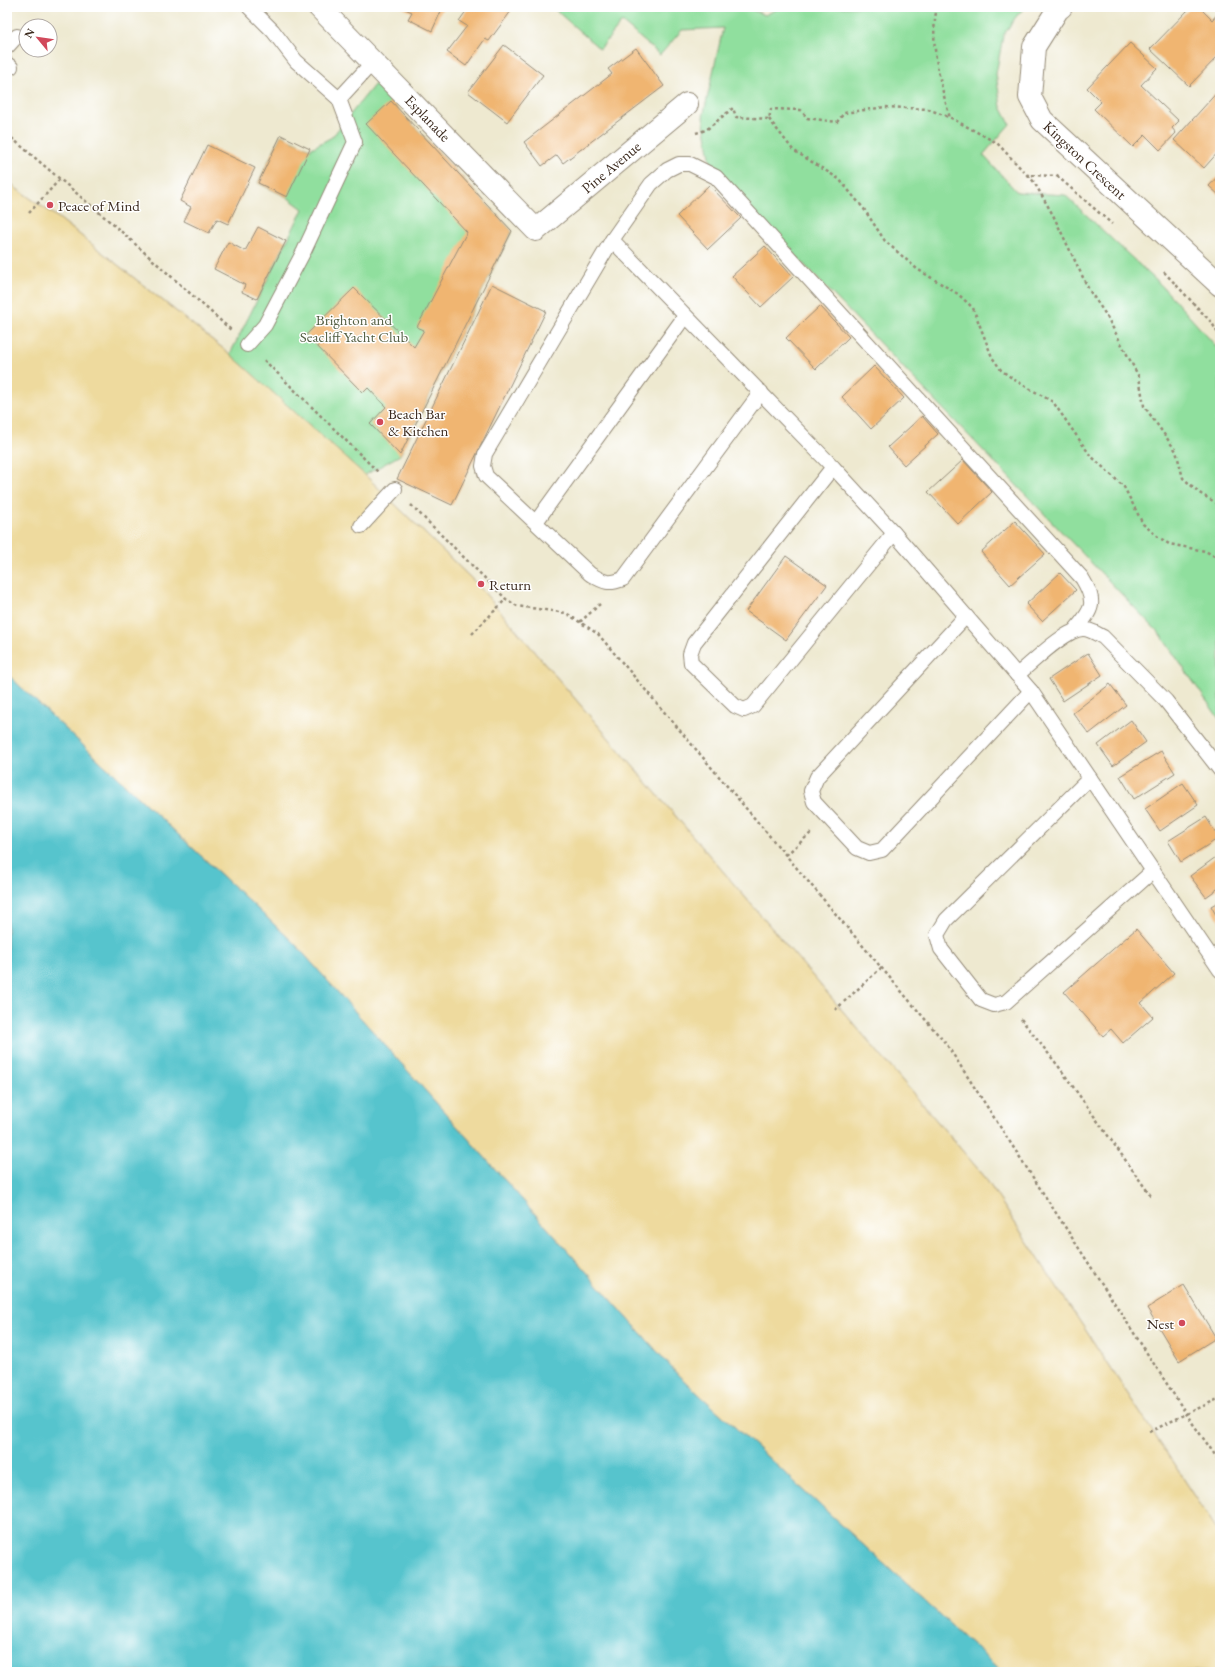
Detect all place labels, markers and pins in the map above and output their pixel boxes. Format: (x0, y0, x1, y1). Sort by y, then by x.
place label: Peace of Mind (58, 196, 140, 215)
marker: Peace of Mind (45, 200, 55, 210)
place label: Beach Bar & Kitchen (388, 404, 449, 440)
marker: Beach Bar & Kitchen (375, 417, 385, 427)
place label: Return (489, 575, 531, 594)
marker: Return (476, 579, 486, 589)
place label: Nest (1147, 1314, 1174, 1333)
marker: Nest (1177, 1318, 1187, 1328)

